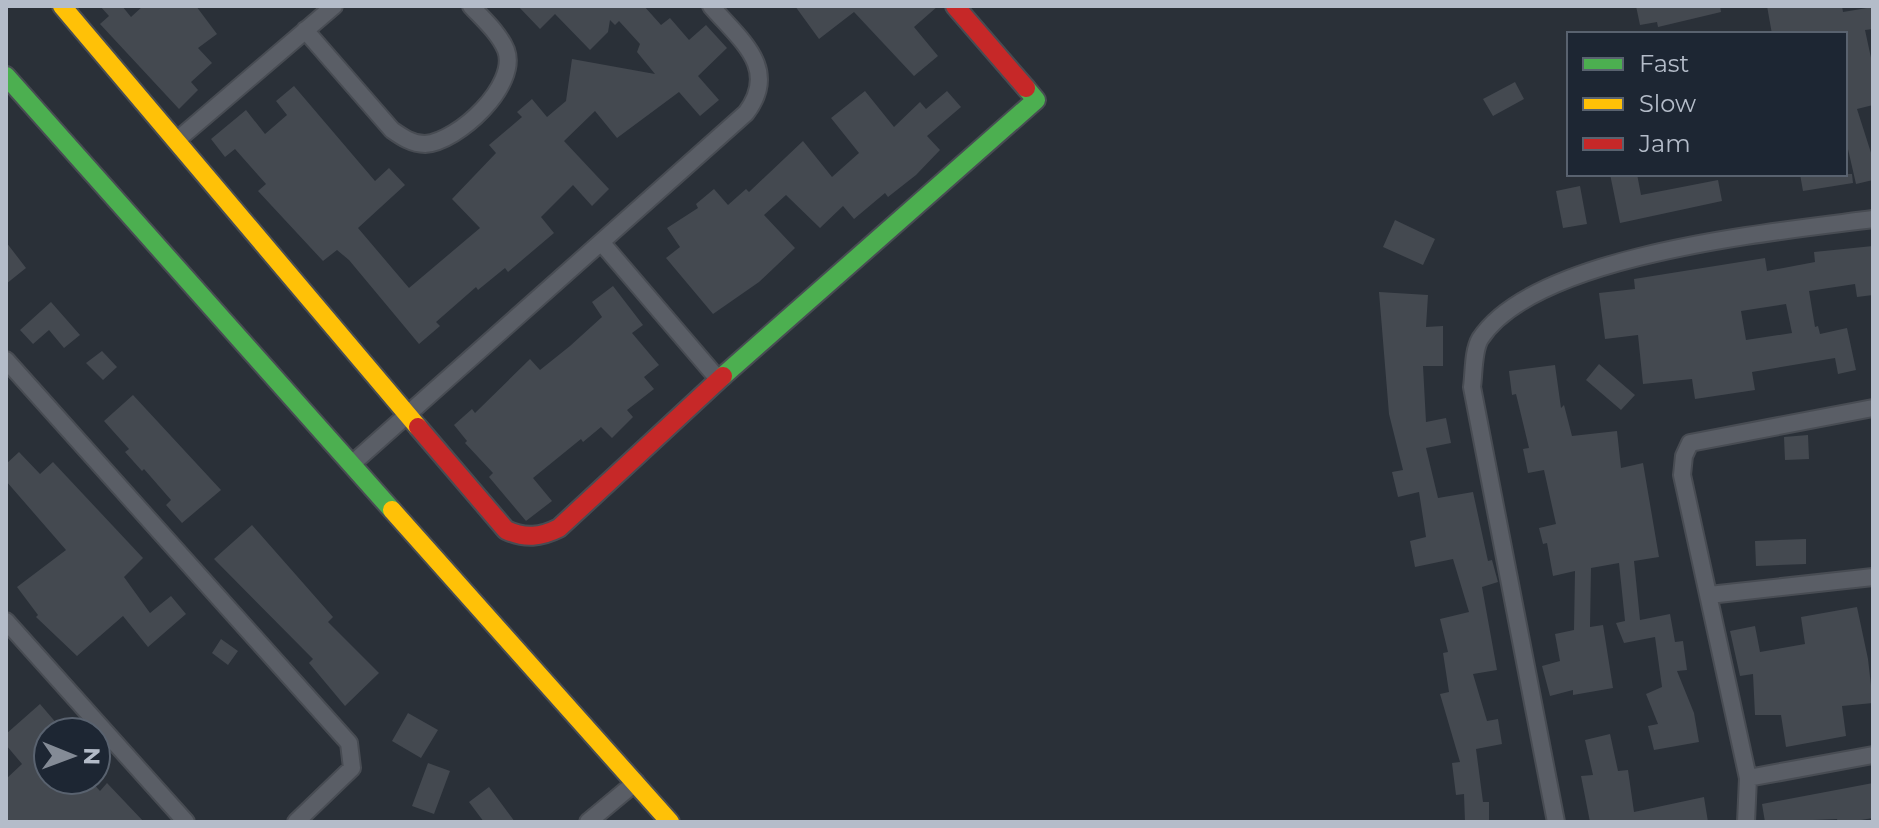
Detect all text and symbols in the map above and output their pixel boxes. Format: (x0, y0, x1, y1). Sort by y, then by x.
legend (1567, 32, 1847, 176)
text: Fast (1639, 49, 1690, 78)
text: Slow (1639, 89, 1696, 118)
text: Jam (1638, 129, 1691, 158)
north arrow (32, 716, 112, 796)
text: N (78, 747, 105, 765)

